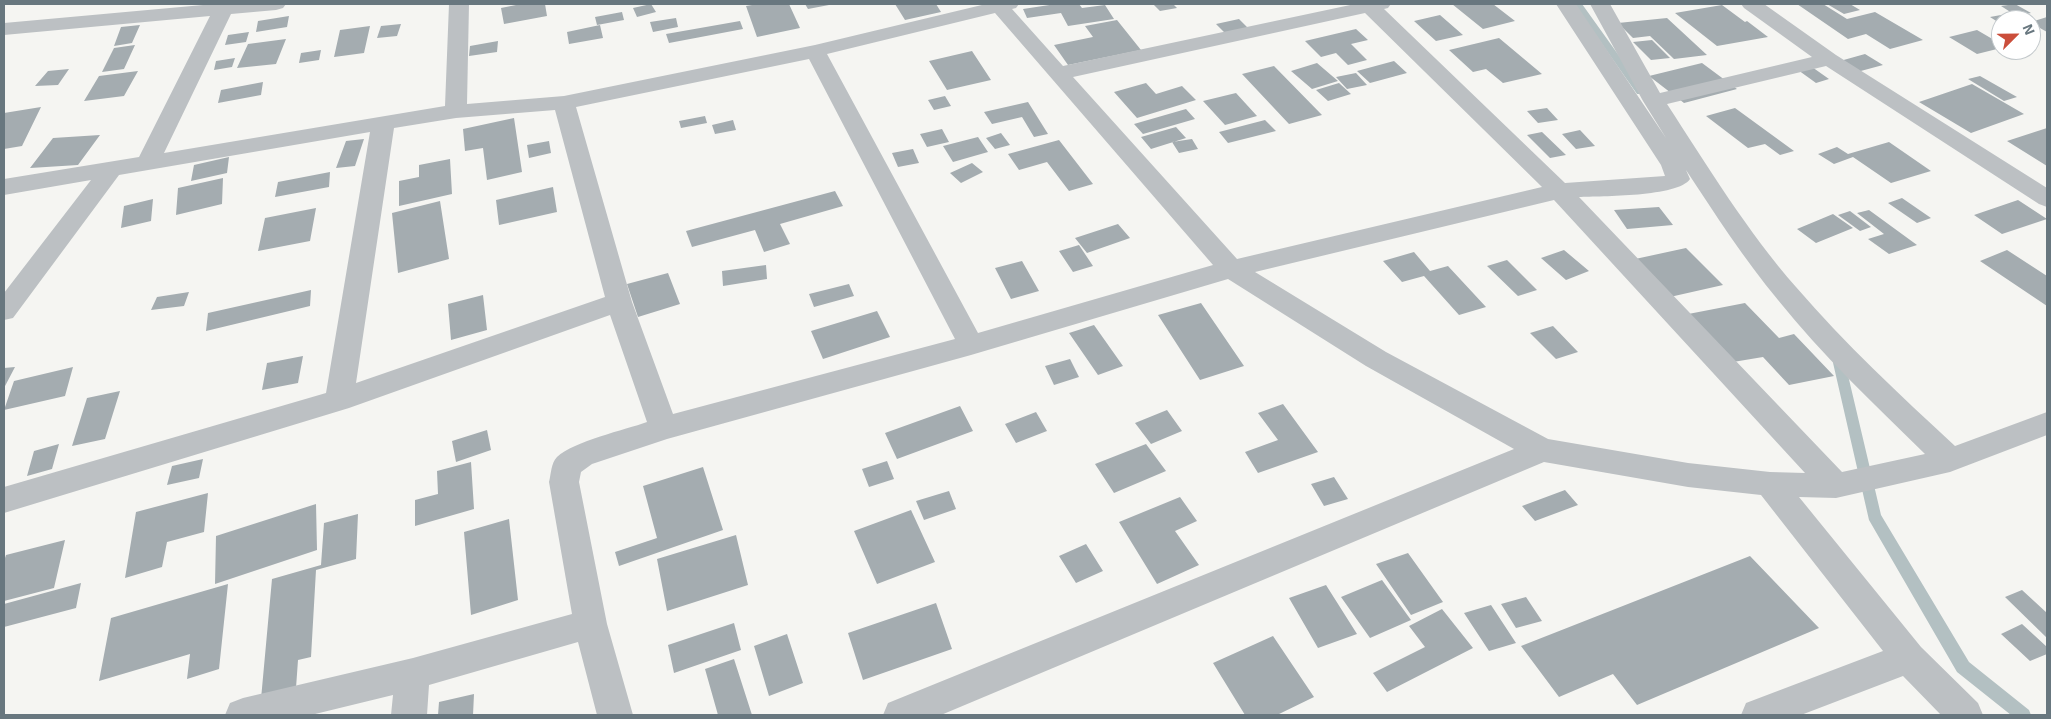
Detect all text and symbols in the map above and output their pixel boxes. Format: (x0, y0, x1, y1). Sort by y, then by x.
north arrow (1991, 10, 2041, 60)
text: N (2020, 21, 2039, 37)

